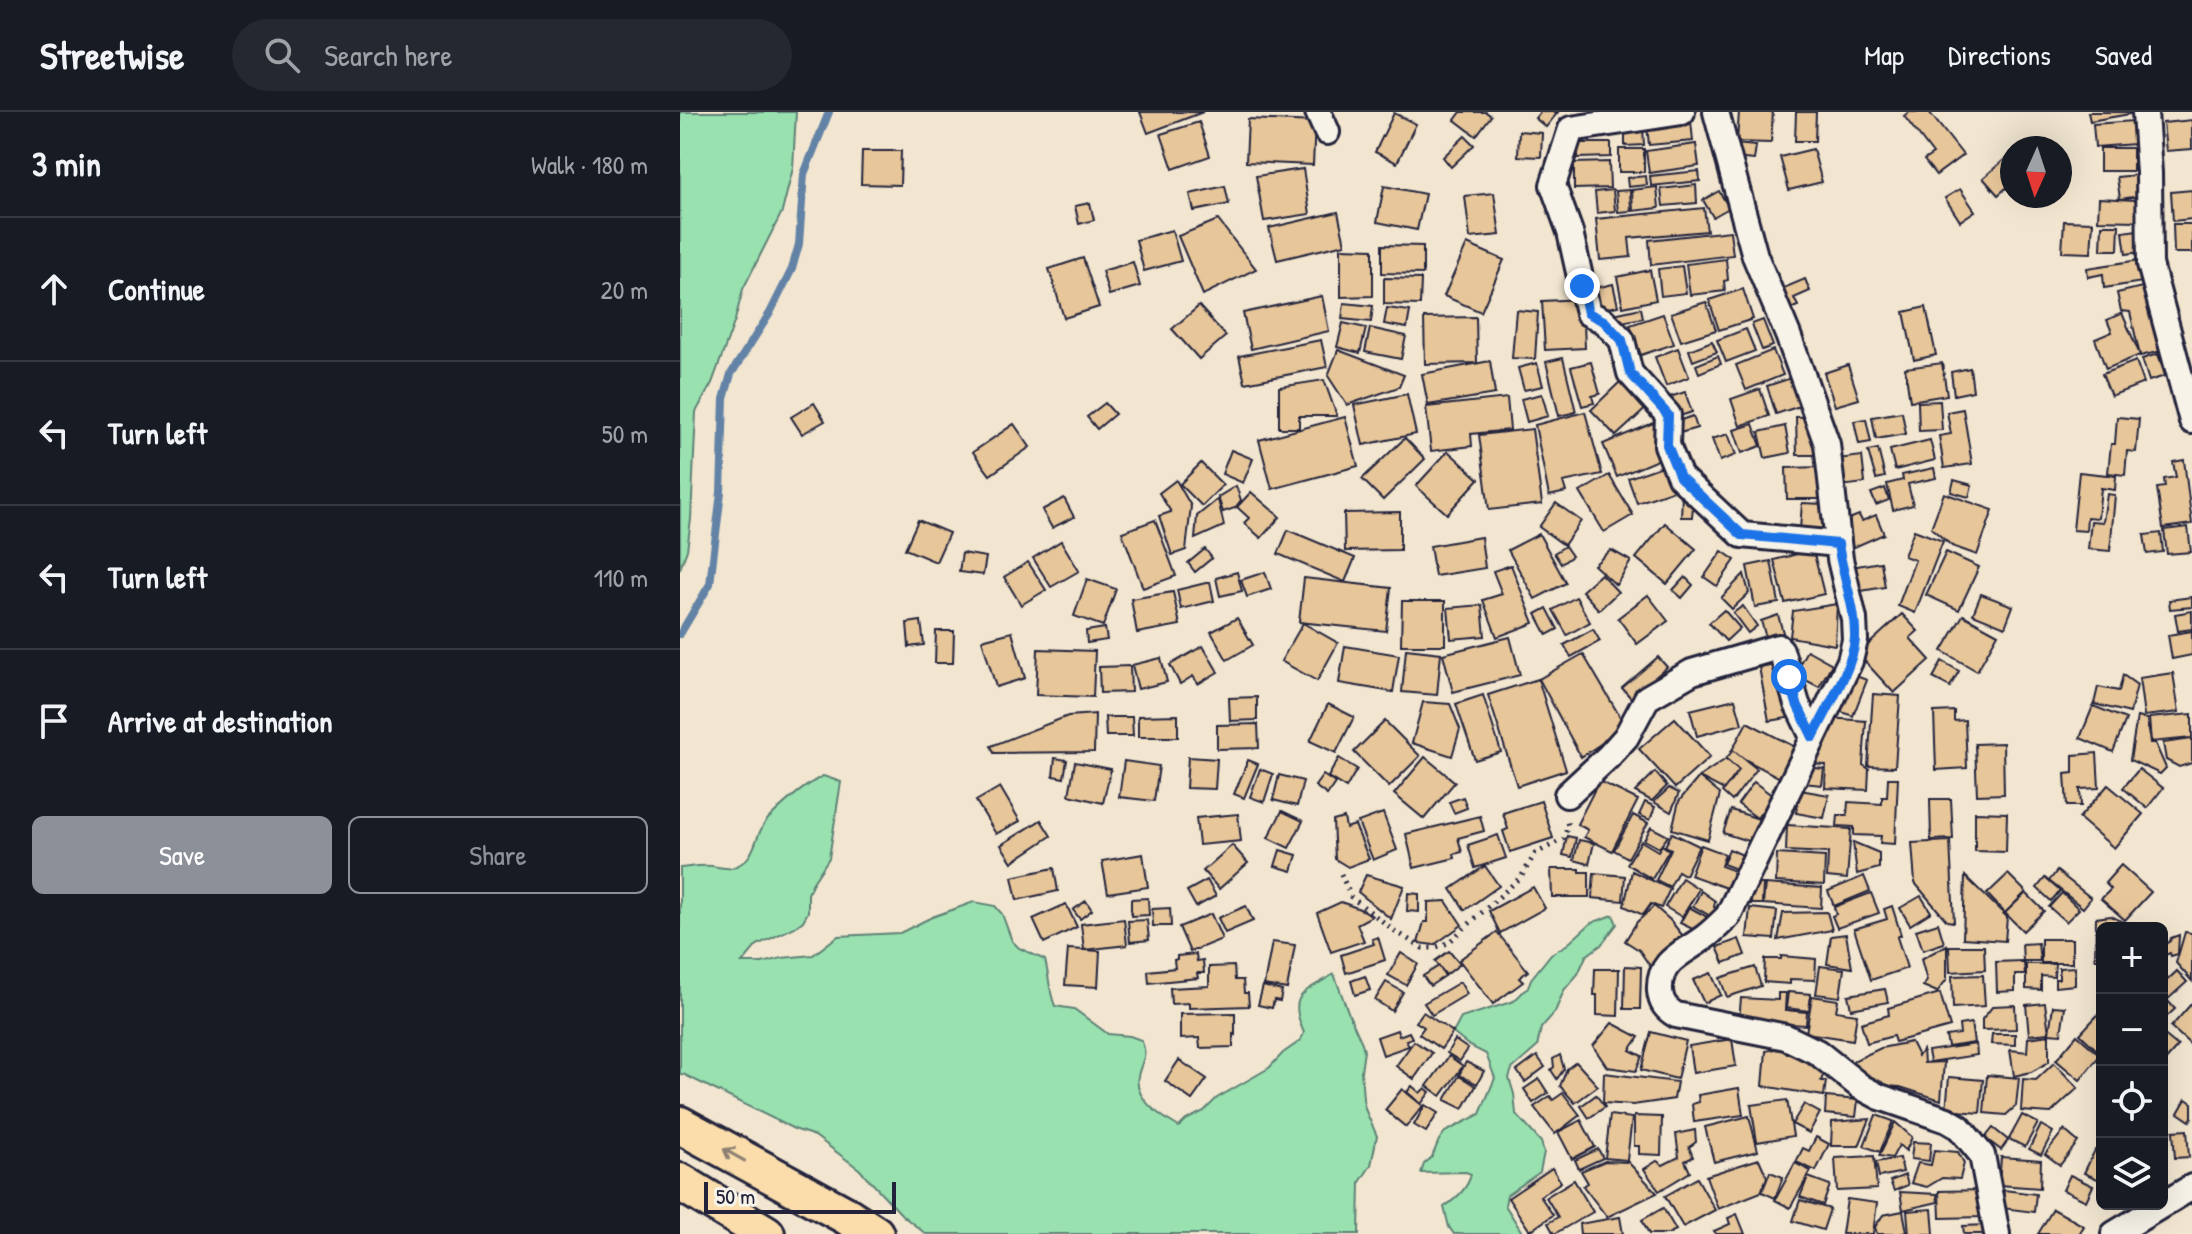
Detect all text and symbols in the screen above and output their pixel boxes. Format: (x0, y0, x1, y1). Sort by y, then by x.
search box (232, 19, 792, 91)
text: Streetwise (40, 29, 184, 81)
icon: search (260, 33, 304, 77)
text: Search here (324, 35, 453, 75)
text: Map (1864, 36, 1904, 74)
text: Directions (1948, 36, 2051, 74)
text: Saved (2095, 36, 2152, 74)
north arrow (2000, 136, 2072, 208)
text: 3 min (32, 141, 101, 187)
text: Walk · 180 m (531, 147, 648, 182)
icon: ahead (32, 267, 76, 311)
route end (1564, 268, 1600, 304)
text: Continue (108, 269, 205, 309)
text: 20 m (601, 272, 648, 307)
icon: left (32, 411, 76, 455)
text: Turn left (108, 413, 207, 453)
text: 50 m (602, 416, 648, 451)
icon: left (32, 555, 76, 599)
text: Turn left (108, 557, 207, 597)
text: 110 m (594, 560, 648, 595)
route start (1771, 659, 1807, 695)
icon: arrive (32, 699, 76, 743)
text: Arrive at destination (108, 701, 333, 741)
button: Save (32, 816, 332, 894)
button: Share (348, 816, 648, 894)
map controls (2096, 922, 2168, 1210)
button: + (2096, 922, 2168, 994)
button: − (2096, 994, 2168, 1066)
button: locate (2096, 1066, 2168, 1138)
button: layers (2096, 1138, 2168, 1210)
one-way arrow (723, 1146, 746, 1162)
scale bar (704, 1178, 896, 1214)
text: 50 m (716, 1181, 755, 1211)

